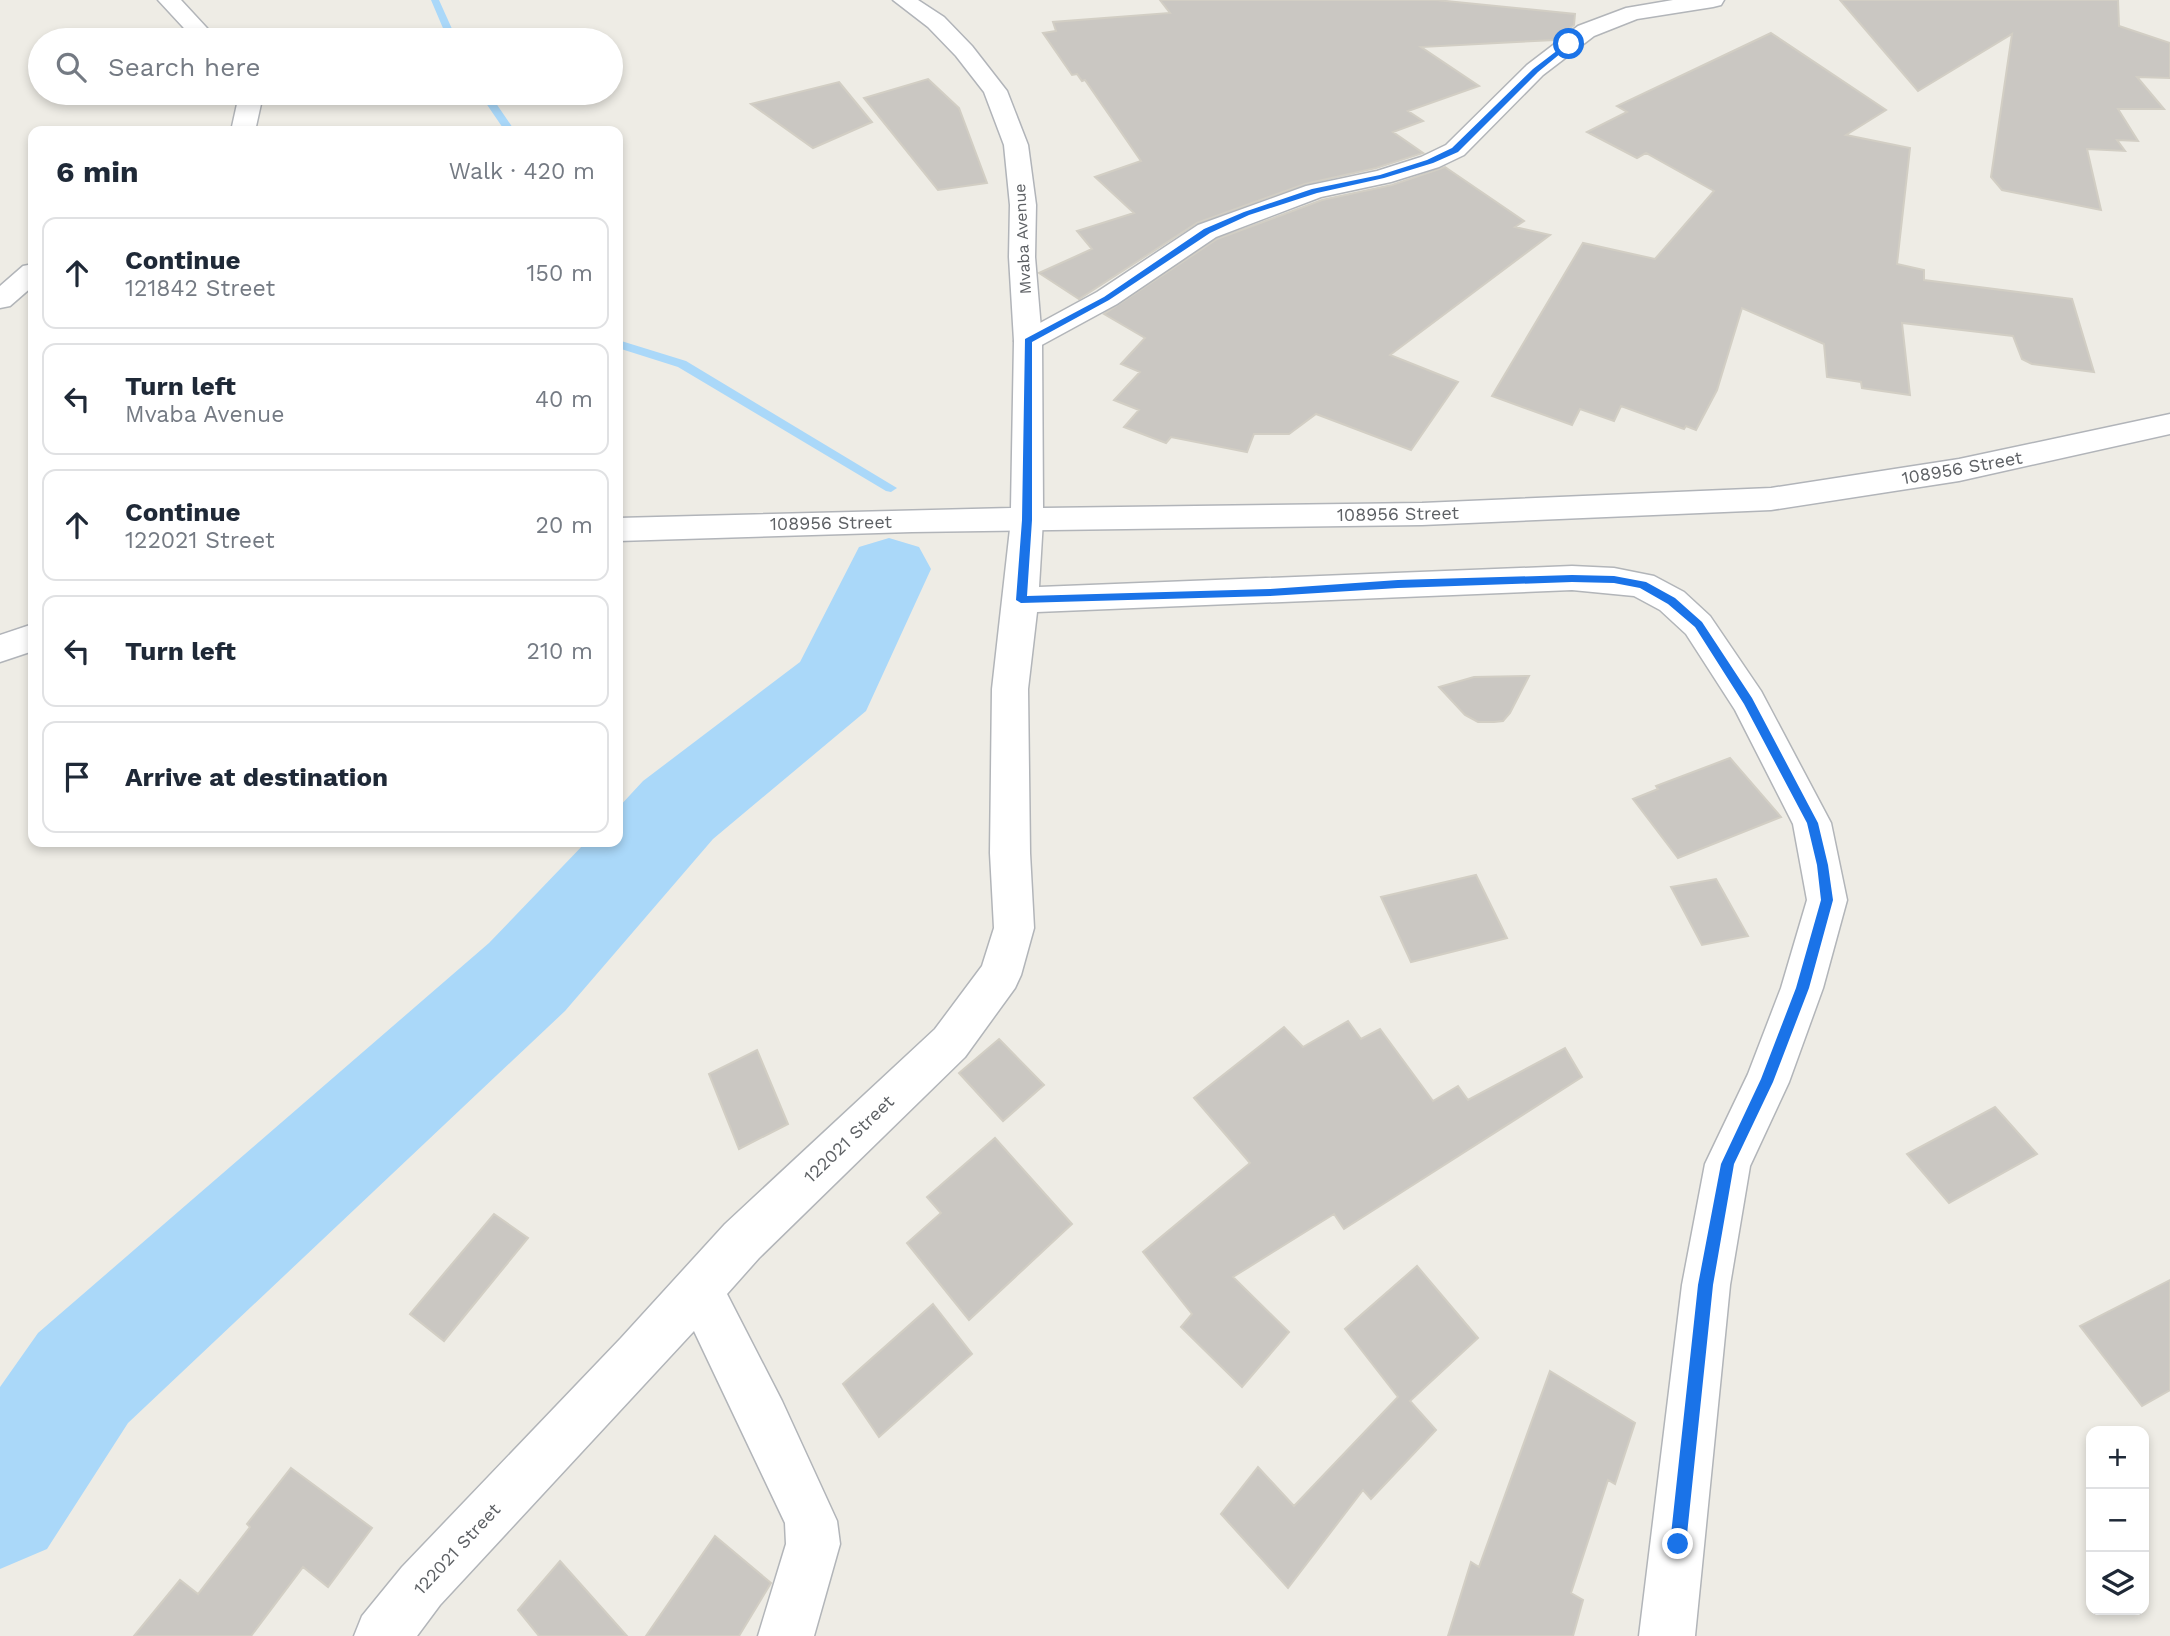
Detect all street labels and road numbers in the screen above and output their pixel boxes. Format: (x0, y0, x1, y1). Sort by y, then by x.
street label: Mvaba Avenue (1010, 183, 1035, 295)
street label: 108956 Street (1900, 446, 2024, 488)
street label: 108956 Street (1337, 502, 1460, 525)
street label: 108956 Street (770, 511, 893, 534)
street label: 122021 Street (799, 1090, 898, 1187)
street label: 122021 Street (409, 1498, 505, 1599)

